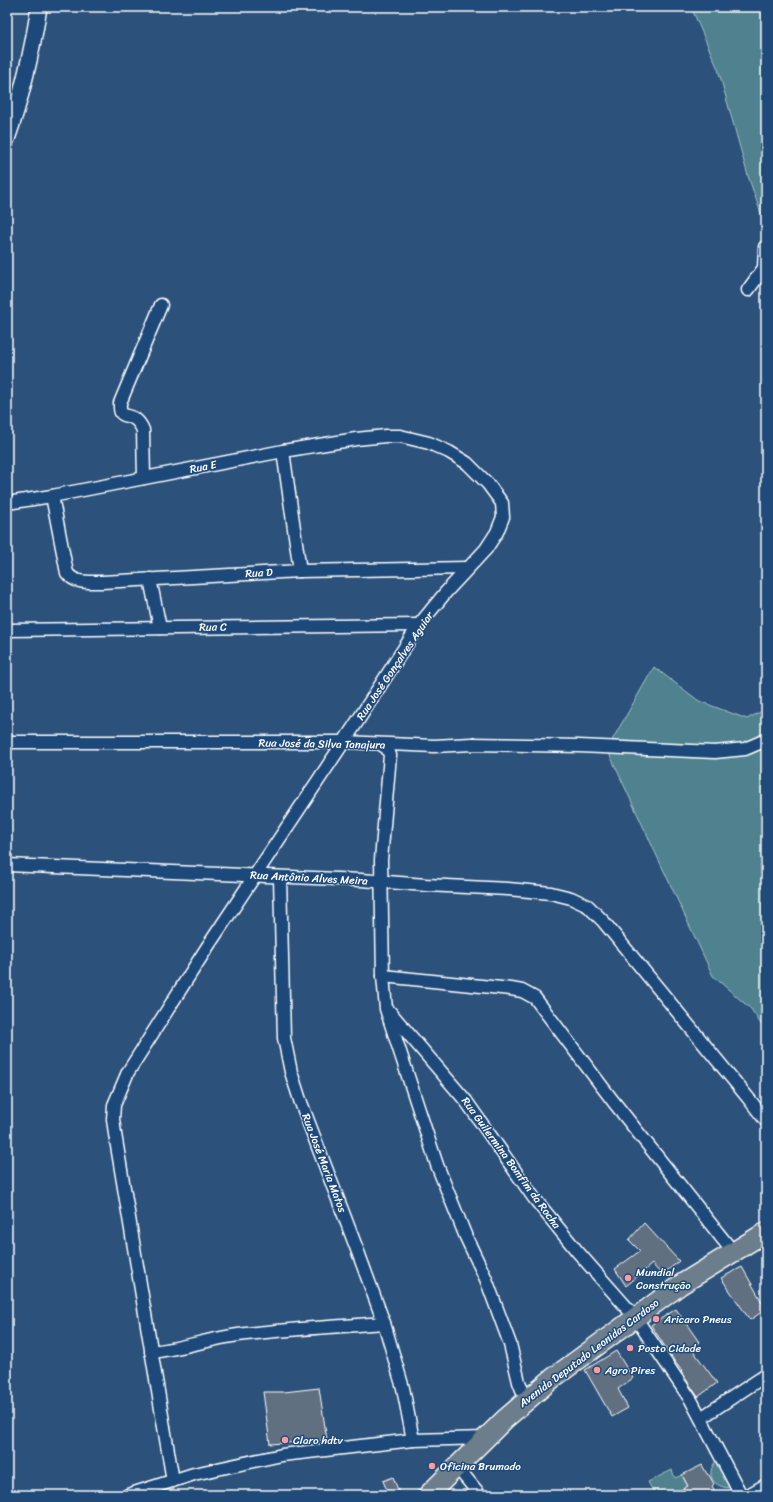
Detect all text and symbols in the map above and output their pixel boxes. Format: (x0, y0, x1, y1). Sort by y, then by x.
street label: Rua E (188, 455, 219, 479)
street label: Rua D (245, 563, 274, 583)
street label: Rua José Gonçalves Aguiar (351, 607, 439, 724)
street label: Rua C (199, 617, 227, 637)
street label: Rua José da Silva Tanajura (258, 733, 386, 755)
street label: Rua Antônio Alves Meira (250, 865, 369, 891)
street label: Rua Guilermina Bomfim da Rocha (456, 1093, 566, 1233)
street label: Rua José Maria Matos (296, 1111, 352, 1216)
place label: Mundial Construção (636, 1263, 691, 1295)
marker: Mundial Construção (623, 1273, 633, 1283)
street label: Avenida Deputado Leonidas Cardoso (514, 1293, 664, 1413)
place label: Aricaro Pneus (663, 1310, 733, 1329)
marker: Aricaro Pneus (651, 1314, 661, 1324)
place label: Posto Cidade (638, 1339, 702, 1358)
marker: Posto Cidade (625, 1343, 635, 1353)
place label: Agro Pires (604, 1361, 656, 1380)
marker: Agro Pires (592, 1365, 602, 1375)
place label: Claro hdtv (293, 1431, 344, 1450)
marker: Claro hdtv (280, 1435, 290, 1445)
place label: Oficina Brumado (440, 1457, 521, 1476)
marker: Oficina Brumado (427, 1461, 437, 1471)

